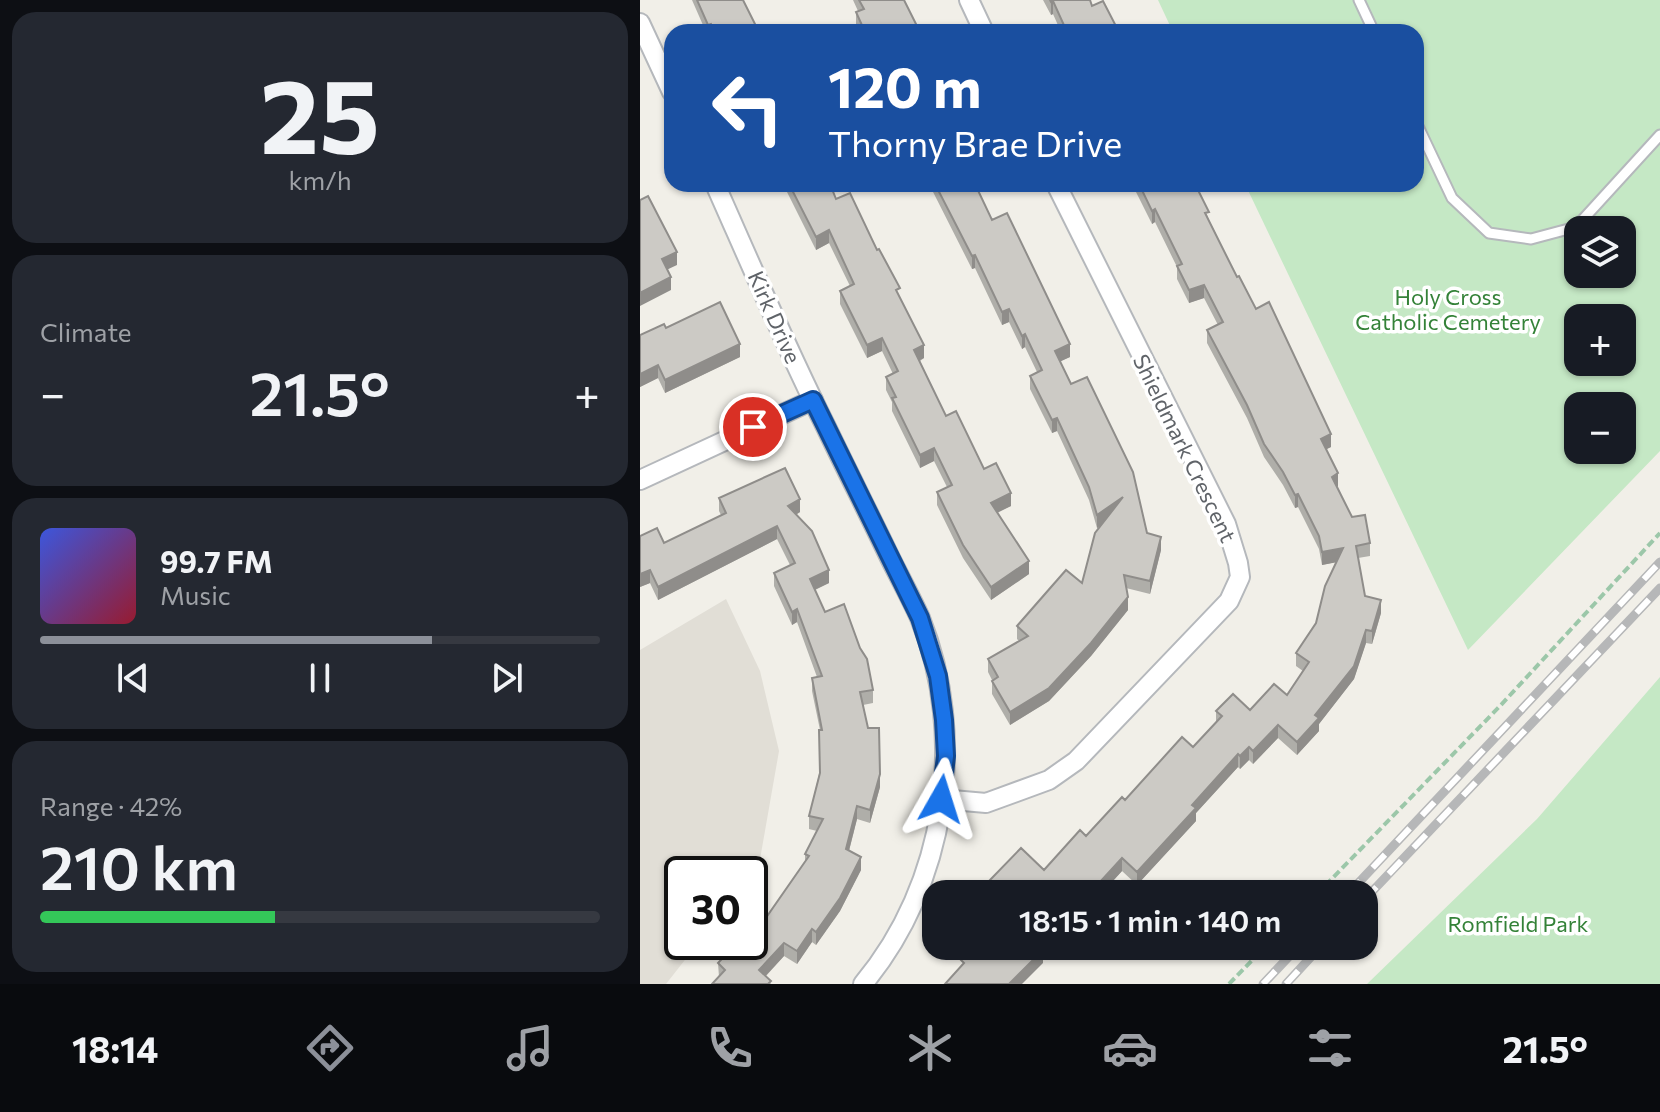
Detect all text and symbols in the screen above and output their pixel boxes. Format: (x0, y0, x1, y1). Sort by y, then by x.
text: 25 (260, 48, 380, 175)
text: 120 m (828, 51, 982, 120)
icon: left (696, 56, 800, 160)
text: Thorny Brae Drive (828, 120, 1122, 164)
text: km/h (288, 164, 352, 195)
map controls (1564, 216, 1636, 464)
button: layers (1564, 216, 1636, 288)
street label: Kirk Drive (743, 267, 807, 367)
park label: Holy Cross Catholic Cemetery (1355, 283, 1541, 335)
button: + (1564, 304, 1636, 376)
text: Climate (40, 316, 132, 347)
street label: Shieldmark Crescent (1128, 350, 1242, 546)
text: 21.5° (249, 355, 390, 428)
text: − (40, 365, 65, 419)
text: + (574, 365, 600, 419)
button: − (1564, 392, 1636, 464)
pin (719, 393, 787, 461)
icon: arrive (731, 405, 775, 449)
text: 99.7 FM (160, 542, 273, 579)
text: Music (160, 579, 231, 610)
icon: previous (111, 656, 155, 700)
icon: pause (298, 656, 342, 700)
icon: next (485, 656, 529, 700)
position arrow (899, 757, 983, 841)
text: Range · 42% (40, 790, 182, 821)
text: 210 km (40, 829, 238, 902)
speed limit sign: 30 (664, 856, 768, 960)
text: 18:15 · 1 min · 140 m (1019, 901, 1281, 938)
park label: Romfield Park (1448, 910, 1588, 937)
icon: directions (302, 1020, 358, 1076)
icon: music (502, 1020, 558, 1076)
icon: phone (702, 1020, 758, 1076)
icon: climate (902, 1020, 958, 1076)
icon: car (1102, 1020, 1158, 1076)
icon: filters (1302, 1020, 1358, 1076)
text: 18:14 (72, 1026, 158, 1070)
text: 21.5° (1502, 1026, 1588, 1070)

